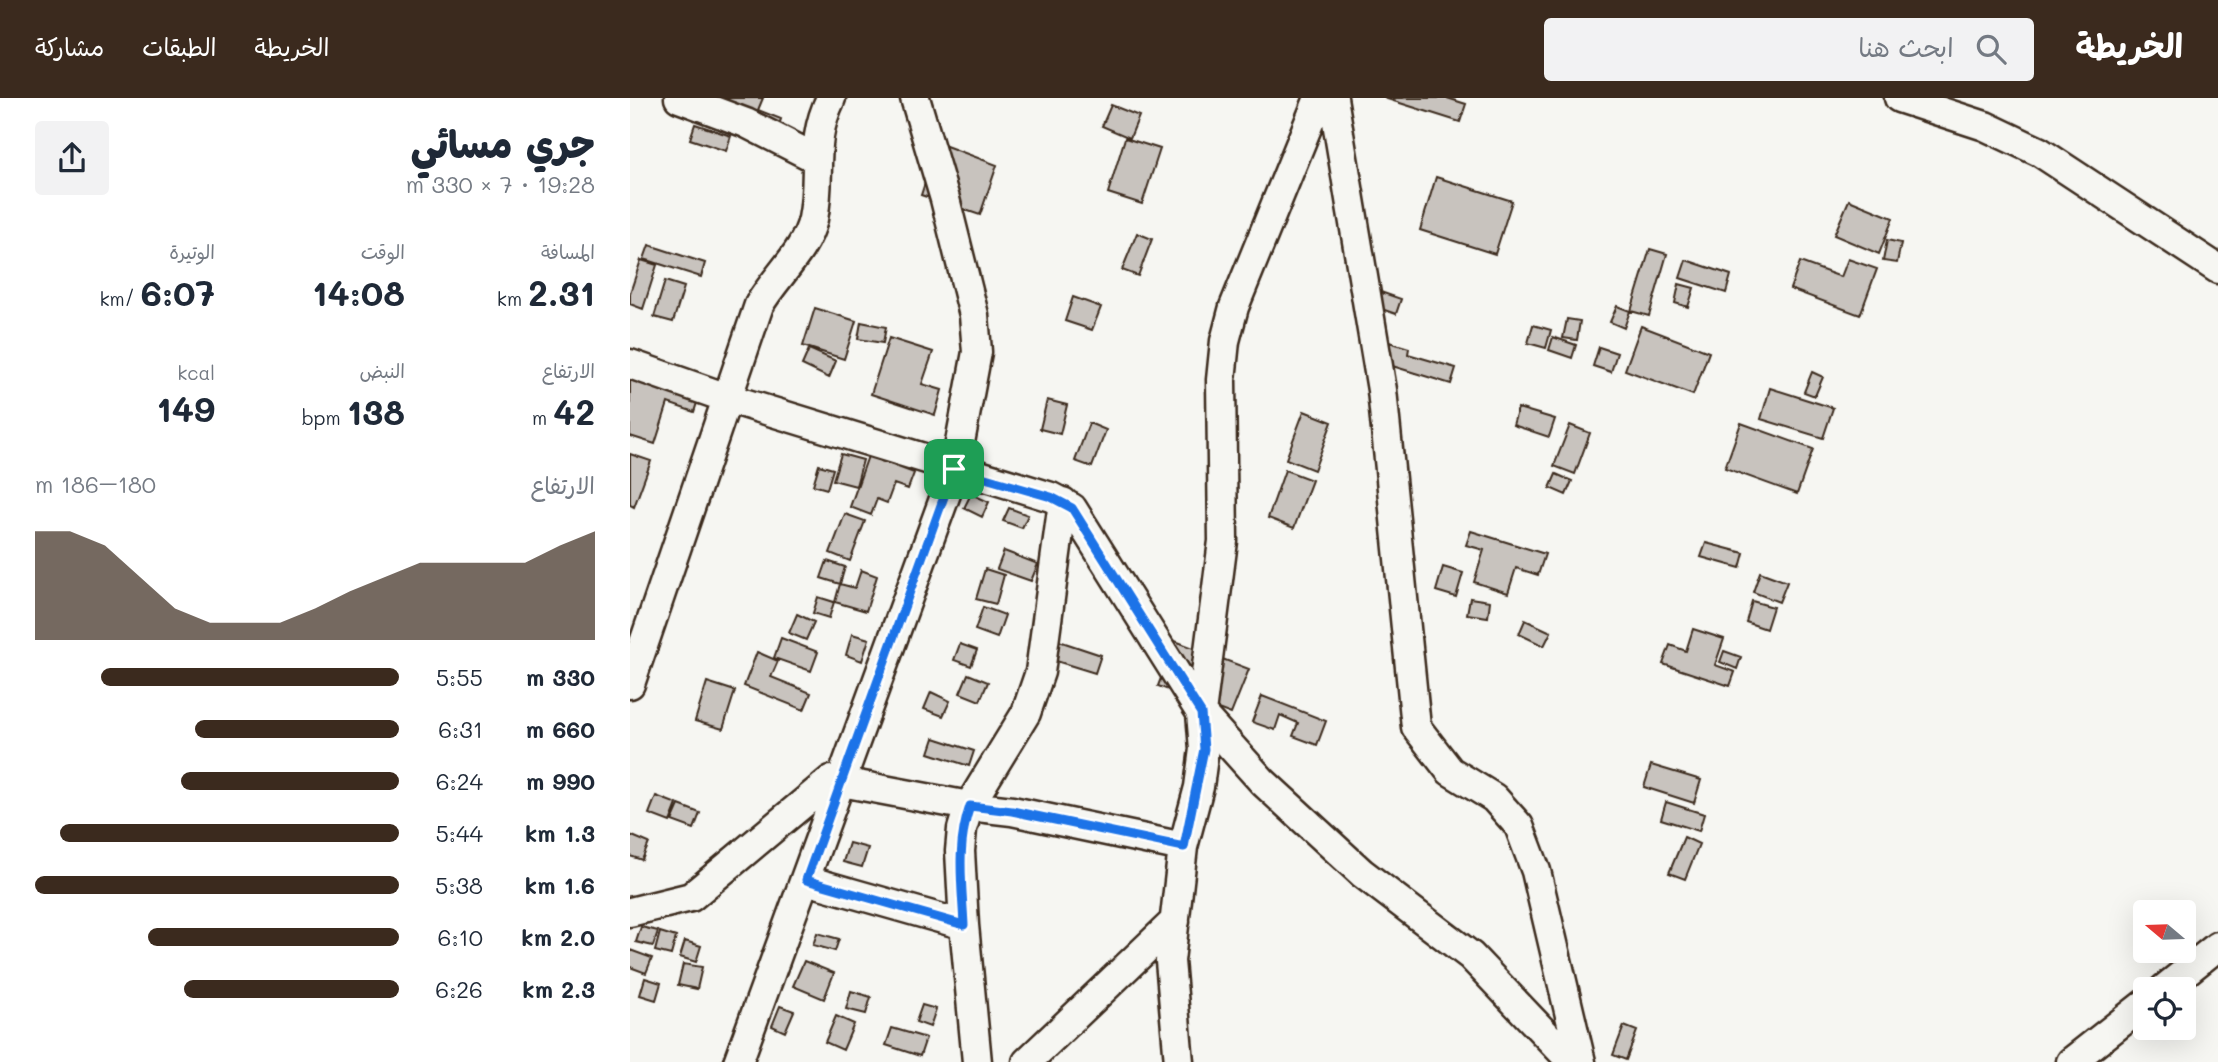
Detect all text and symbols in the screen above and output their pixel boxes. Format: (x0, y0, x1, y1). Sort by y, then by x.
search box (1544, 18, 2034, 81)
text: الخريطة (2076, 23, 2183, 66)
text: ابحث هنا (1858, 30, 1954, 64)
icon: search (1972, 30, 2010, 68)
text: مشاركة (35, 31, 104, 62)
text: الطبقات (142, 31, 217, 62)
text: الخريطة (255, 31, 329, 62)
text: جري مسائي (411, 118, 595, 168)
button: share (35, 121, 109, 195)
text: 19:28 · 7 × 330 m (406, 169, 595, 199)
text: الوتيرة (169, 239, 215, 264)
text: الوقت (361, 239, 405, 264)
text: المسافة (541, 239, 595, 264)
text: 6:07 (141, 269, 215, 315)
text: 14:08 (312, 269, 405, 315)
text: 2.31 (528, 269, 595, 315)
text: /km (99, 286, 141, 311)
text: km (497, 286, 528, 311)
text: النبض (360, 358, 405, 383)
text: الارتفاع (542, 358, 595, 383)
text: kcal (177, 360, 215, 385)
text: 149 (156, 385, 215, 431)
text: 138 (347, 388, 405, 434)
text: 42 (553, 388, 595, 434)
text: bpm (302, 405, 347, 430)
text: m (532, 405, 553, 430)
pin (924, 439, 984, 499)
icon: arrive (935, 450, 973, 488)
text: 180–186 m (35, 469, 156, 499)
text: الارتفاع (531, 470, 595, 500)
text: 5:55 (436, 662, 483, 692)
text: 330 m (526, 662, 595, 692)
text: 6:31 (438, 714, 483, 744)
text: 660 m (526, 714, 595, 744)
text: 6:24 (436, 766, 483, 796)
text: 990 m (526, 766, 595, 796)
text: 5:44 (435, 818, 483, 848)
text: 1.3 km (525, 818, 595, 848)
text: 5:38 (435, 870, 483, 900)
text: 1.6 km (525, 870, 595, 900)
north arrow (2133, 900, 2196, 962)
map controls (2133, 900, 2196, 1040)
text: 6:10 (438, 922, 483, 952)
text: 2.0 km (521, 922, 595, 952)
text: 6:26 (435, 974, 483, 1004)
text: 2.3 km (522, 974, 595, 1004)
button: locate (2133, 977, 2196, 1040)

